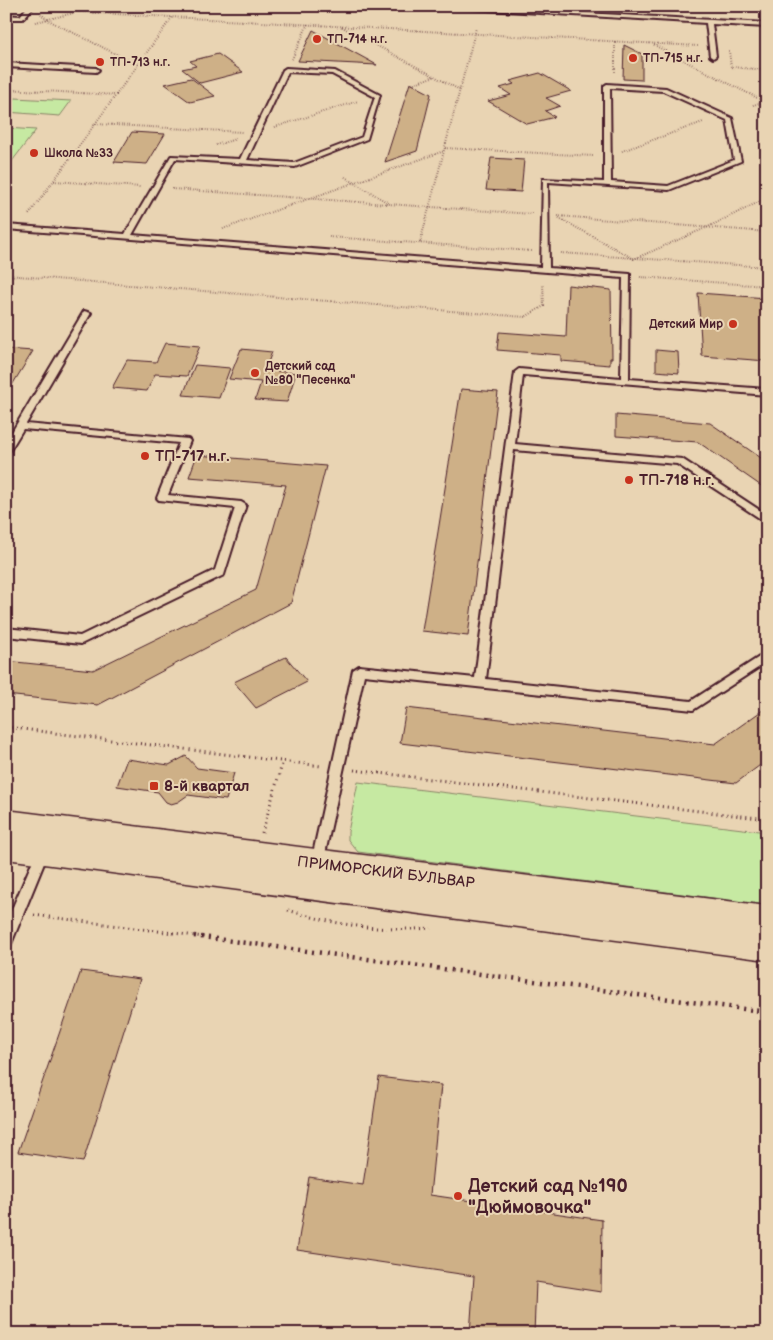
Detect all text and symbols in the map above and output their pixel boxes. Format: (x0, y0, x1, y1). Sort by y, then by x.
place label: ТП-714 н.г. (327, 32, 387, 47)
marker: ТП-714 н.г. (311, 33, 323, 45)
place label: ТП-715 н.г. (643, 51, 703, 66)
marker: ТП-715 н.г. (627, 52, 639, 64)
place label: ТП-713 н.г. (110, 55, 170, 70)
marker: ТП-713 н.г. (94, 56, 106, 68)
place label: Школа №33 (44, 146, 113, 161)
marker: Школа №33 (28, 147, 40, 159)
place label: Детский Мир (649, 317, 723, 332)
marker: Детский Мир (727, 318, 739, 330)
place label: Детский сад №80 "Песенка" (265, 359, 356, 388)
marker: Детский сад №80 "Песенка" (249, 367, 261, 379)
place label: ТП-717 н.г. (155, 447, 230, 466)
marker: ТП-717 н.г. (139, 450, 151, 462)
place label: ТП-718 н.г. (639, 471, 714, 490)
marker: ТП-718 н.г. (623, 474, 635, 486)
place label: 8-й квартал (164, 777, 249, 796)
marker: 8-й квартал (148, 780, 160, 792)
street label: ПРИМОРСКИЙ БУЛЬВАР (296, 852, 476, 893)
place label: Детский сад №190 "Дюймовочка" (468, 1176, 628, 1218)
marker: Детский сад №190 "Дюймовочка" (452, 1190, 464, 1202)

